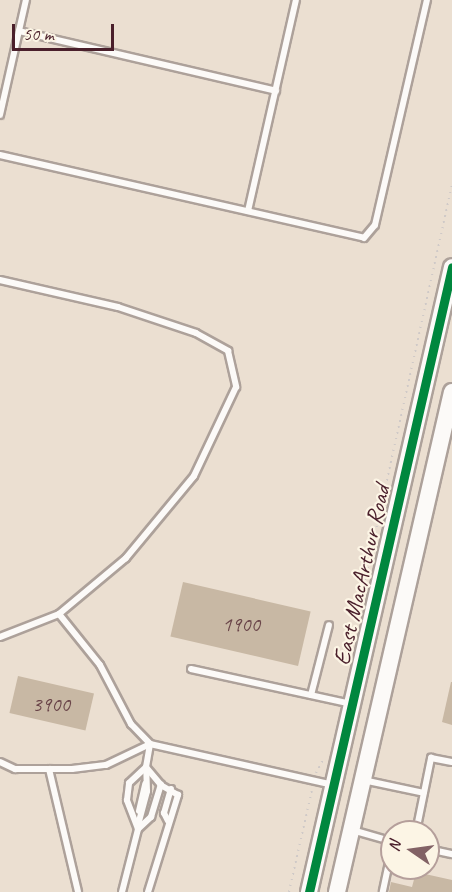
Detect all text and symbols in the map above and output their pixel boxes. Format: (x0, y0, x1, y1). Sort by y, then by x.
scale bar (15, 12, 117, 50)
text: 50 m (23, 23, 54, 45)
street label: East MacArthur Road (327, 482, 397, 668)
house number: 1900 (222, 611, 260, 637)
house number: 3900 (32, 691, 70, 717)
north arrow (380, 820, 440, 880)
text: N (384, 839, 405, 853)

